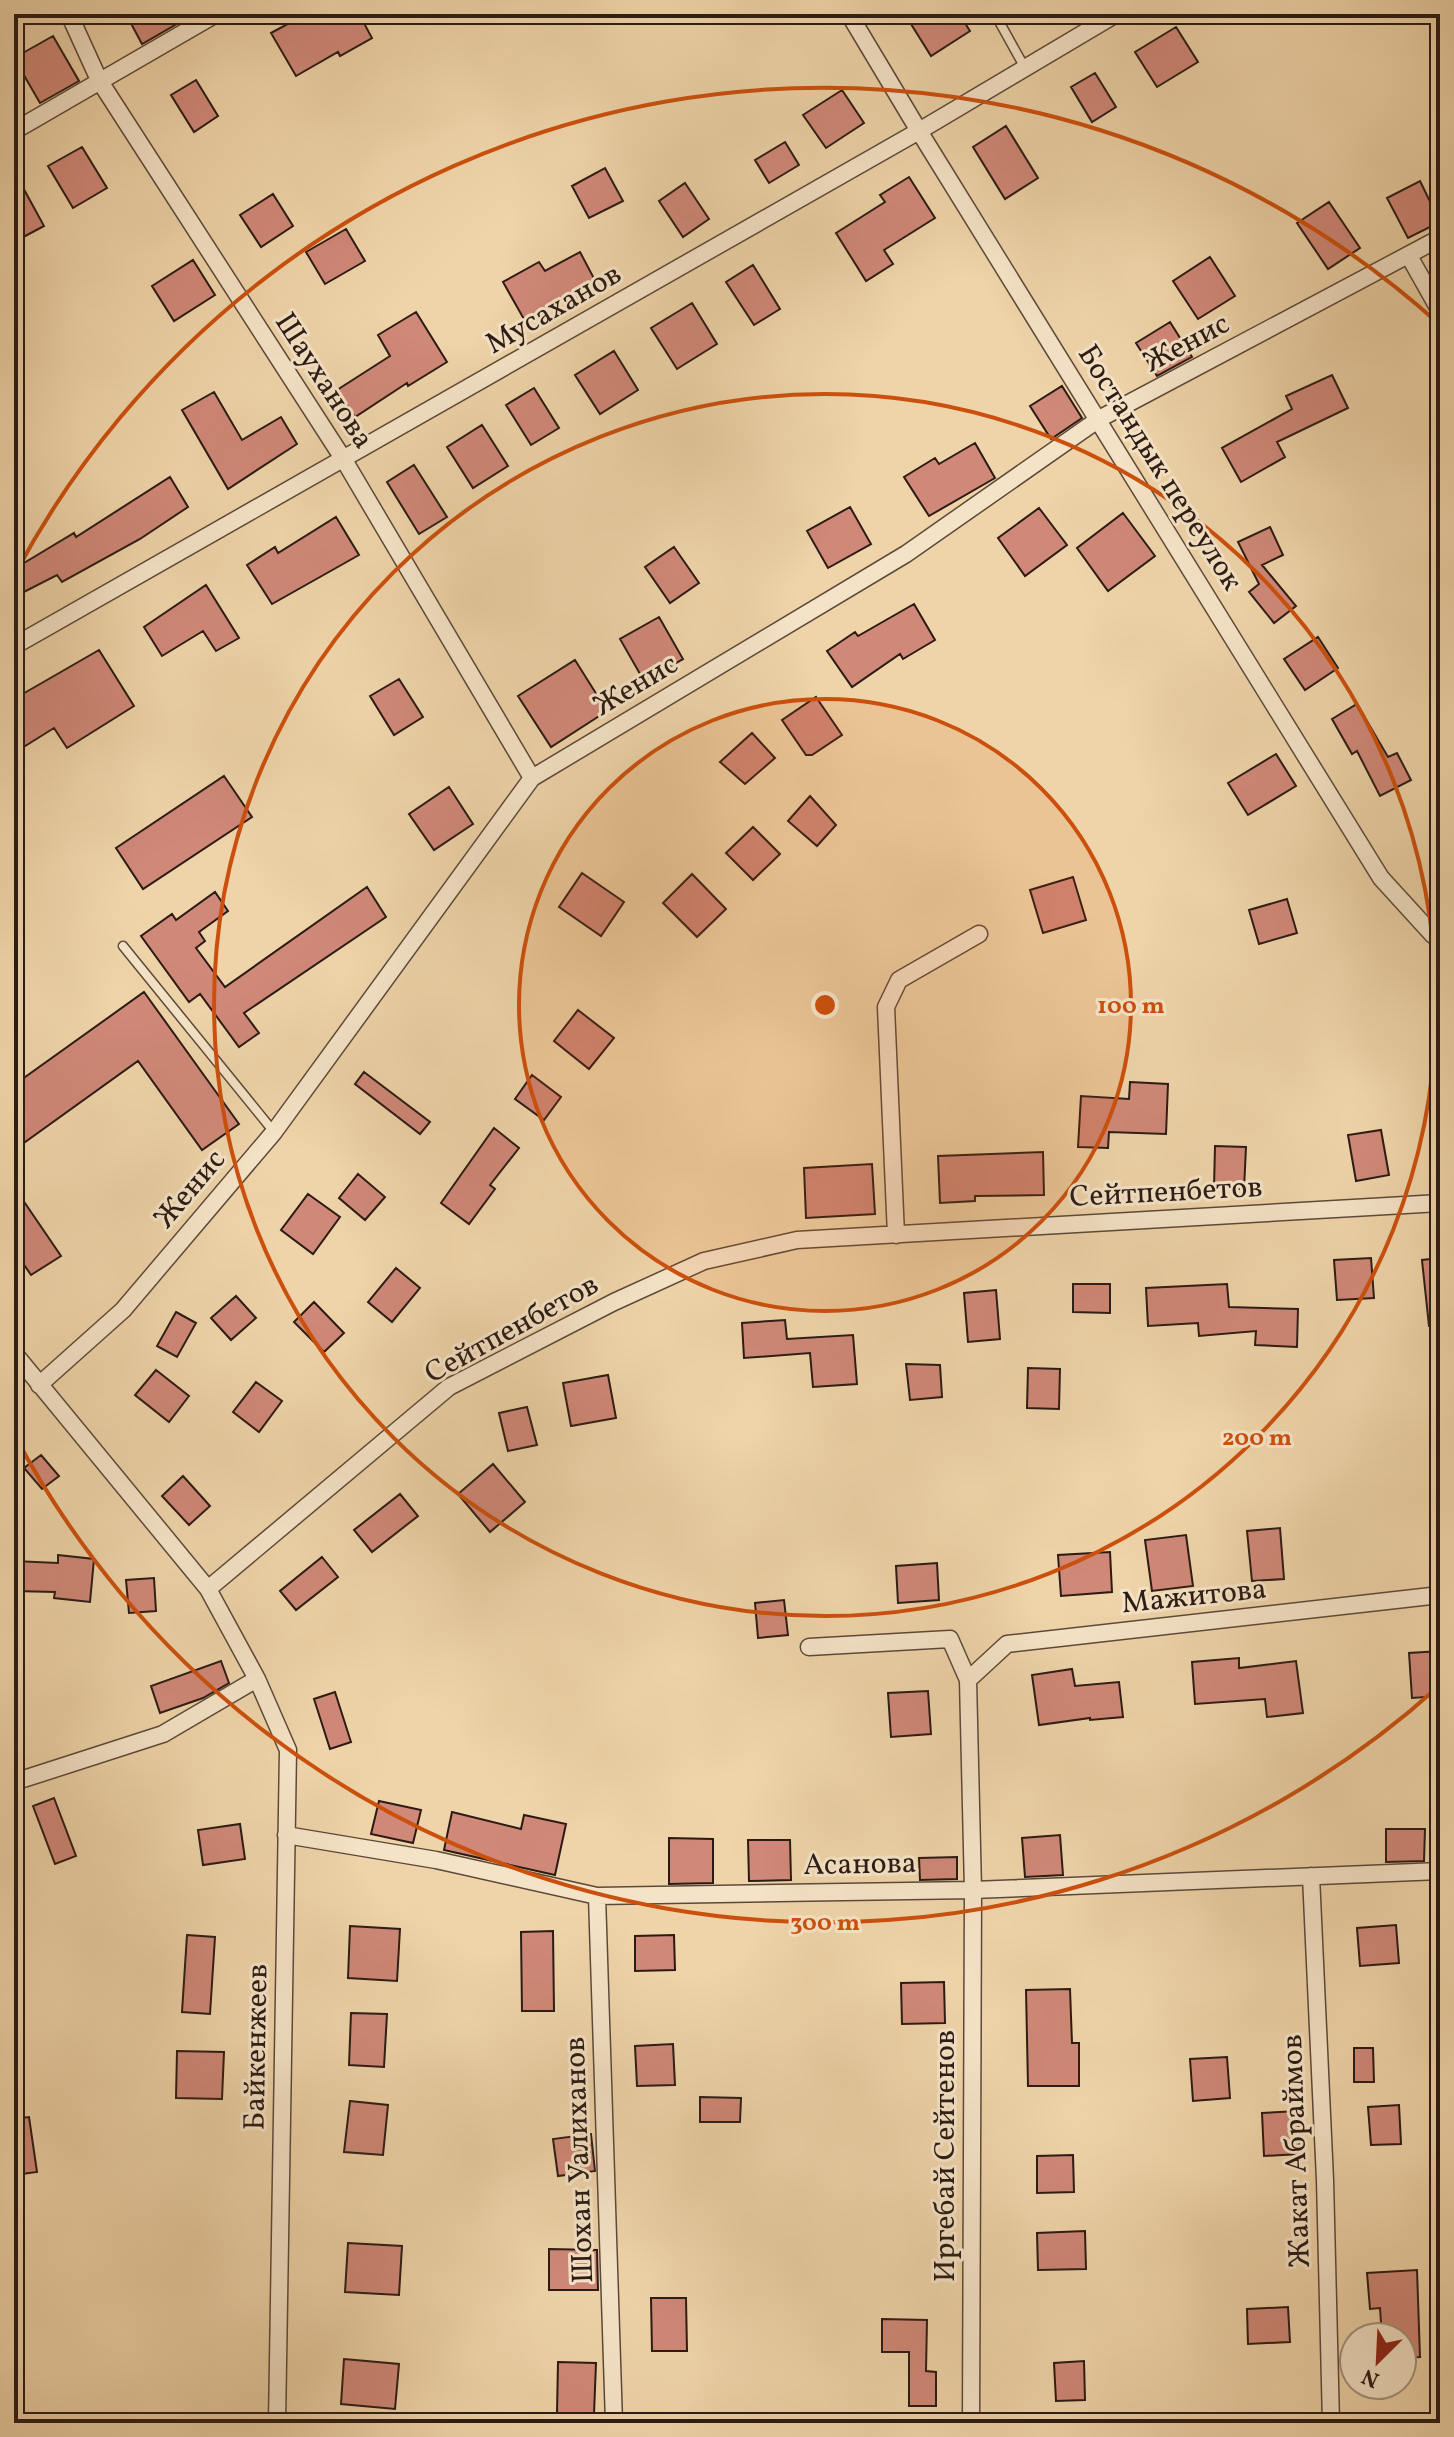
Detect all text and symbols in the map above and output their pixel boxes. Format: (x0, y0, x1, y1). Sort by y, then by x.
street label: Мусаханов (478, 254, 630, 366)
street label: Женис (1136, 304, 1237, 384)
street label: Шауханова (264, 305, 383, 457)
street label: Бостандык переулок (1067, 337, 1252, 599)
street label: Женис (586, 644, 686, 727)
text: 100 m (1097, 990, 1165, 1024)
centre of rings (811, 991, 839, 1019)
street label: Женис (145, 1140, 236, 1238)
street label: Сейтпенбетов (1069, 1167, 1264, 1219)
street label: Сейтпенбетов (417, 1265, 607, 1395)
text: 200 m (1222, 1422, 1292, 1456)
street label: Мажитова (1120, 1568, 1269, 1625)
street label: Асанова (803, 1843, 917, 1887)
text: 300 m (790, 1907, 860, 1941)
street label: Байкенжеев (235, 1963, 279, 2131)
street label: Иргебай Сейтенов (925, 2030, 967, 2282)
street label: Жакат Абраймов (1272, 2033, 1322, 2269)
street label: Шохан Уалиханов (555, 2036, 605, 2284)
north arrow (1338, 2321, 1418, 2401)
text: N (1357, 2360, 1384, 2394)

